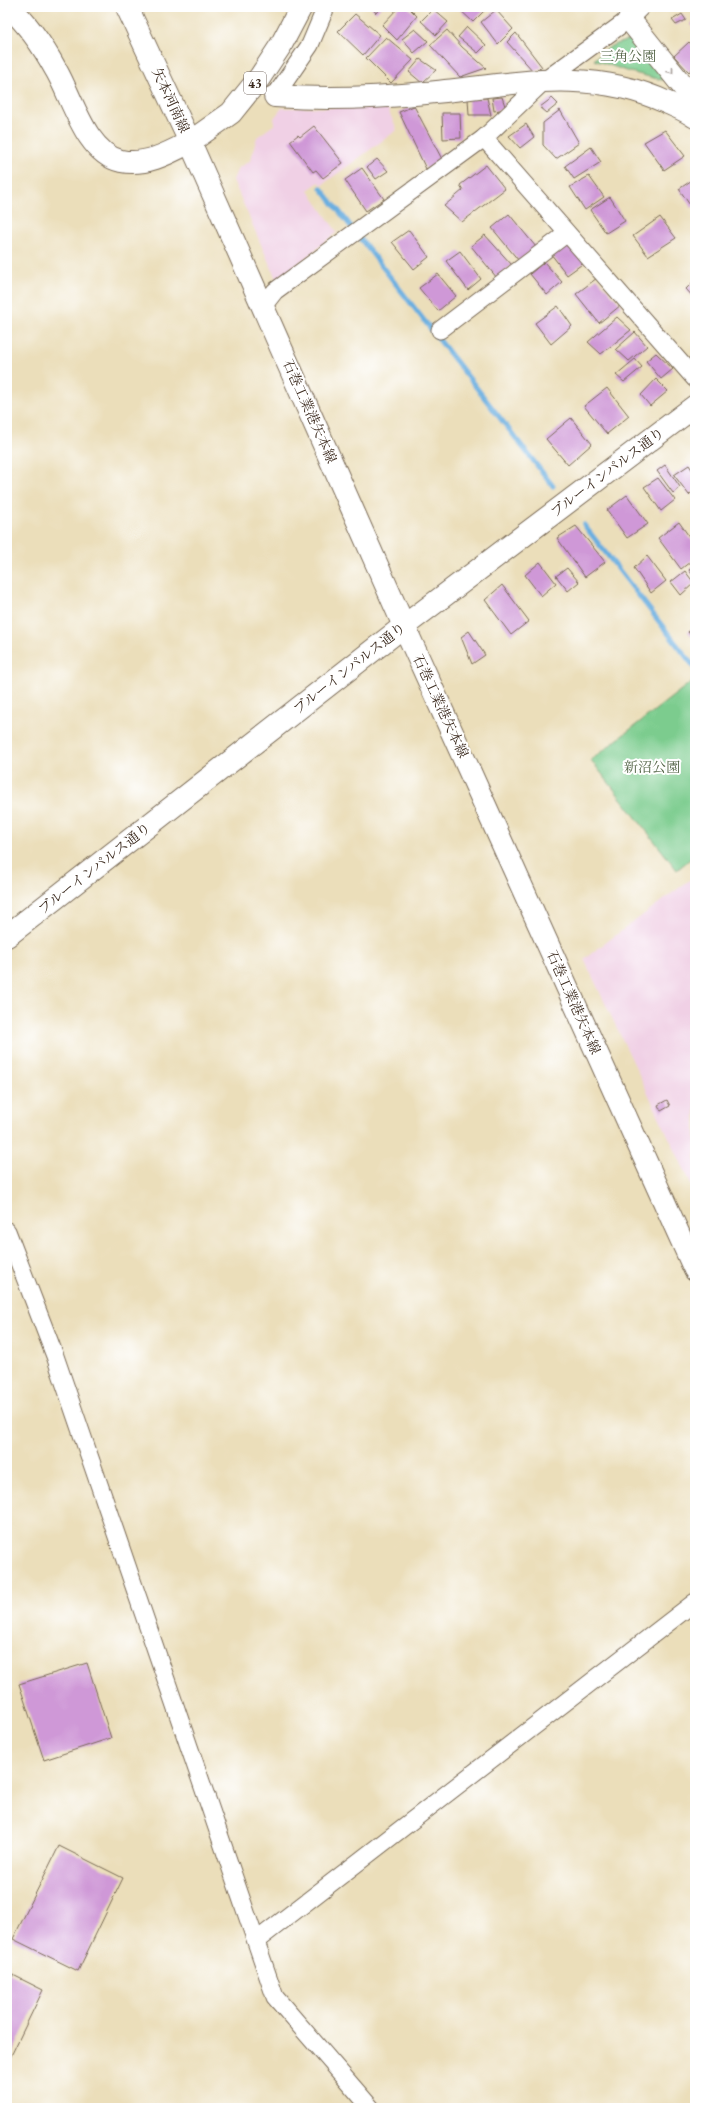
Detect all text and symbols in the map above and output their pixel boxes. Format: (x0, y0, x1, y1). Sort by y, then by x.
park label: 三角公園 (600, 47, 656, 65)
street label: 矢本河南線 (148, 64, 194, 136)
one-way arrow (666, 67, 673, 74)
road number: 43 (244, 72, 266, 94)
street label: 石巻工業港矢本線 (279, 356, 341, 466)
street label: ブルーインパルス通り (546, 423, 668, 521)
street label: ブルーインパルス通り (289, 618, 409, 718)
street label: 石巻工業港矢本線 (409, 651, 473, 761)
park label: 新沼公園 (624, 758, 680, 776)
street label: ブルーインパルス通り (34, 818, 154, 918)
street label: 石巻工業港矢本線 (543, 947, 605, 1057)

